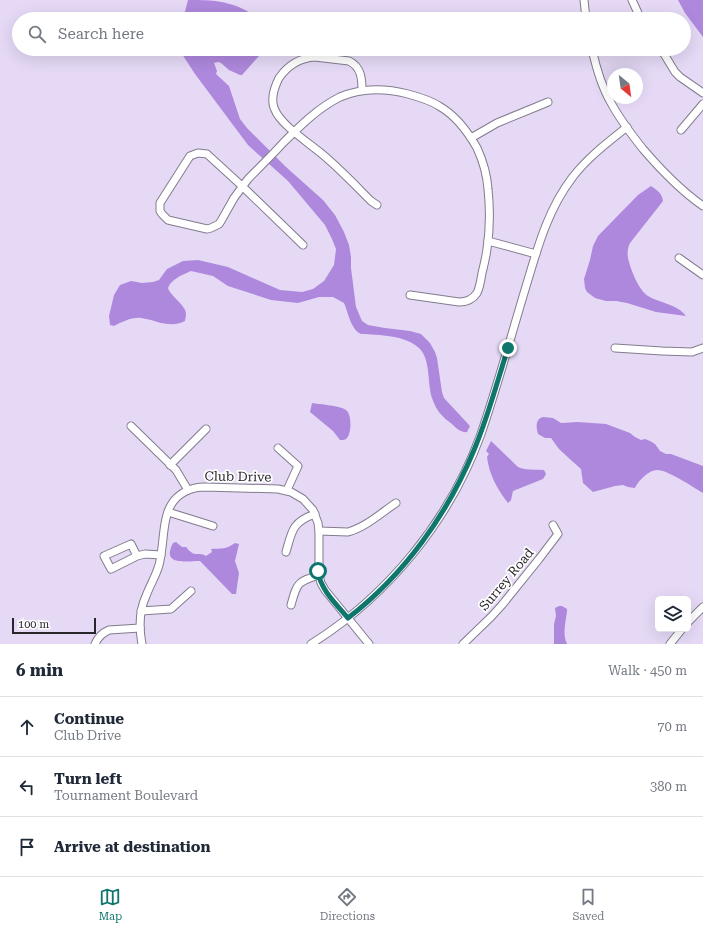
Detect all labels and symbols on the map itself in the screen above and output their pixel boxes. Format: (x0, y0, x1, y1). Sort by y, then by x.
north arrow (607, 68, 643, 104)
route end (499, 339, 517, 357)
street label: Club Drive (204, 468, 272, 485)
street label: Surrey Road (476, 545, 537, 614)
route start (309, 562, 327, 580)
scale bar (12, 616, 96, 635)

